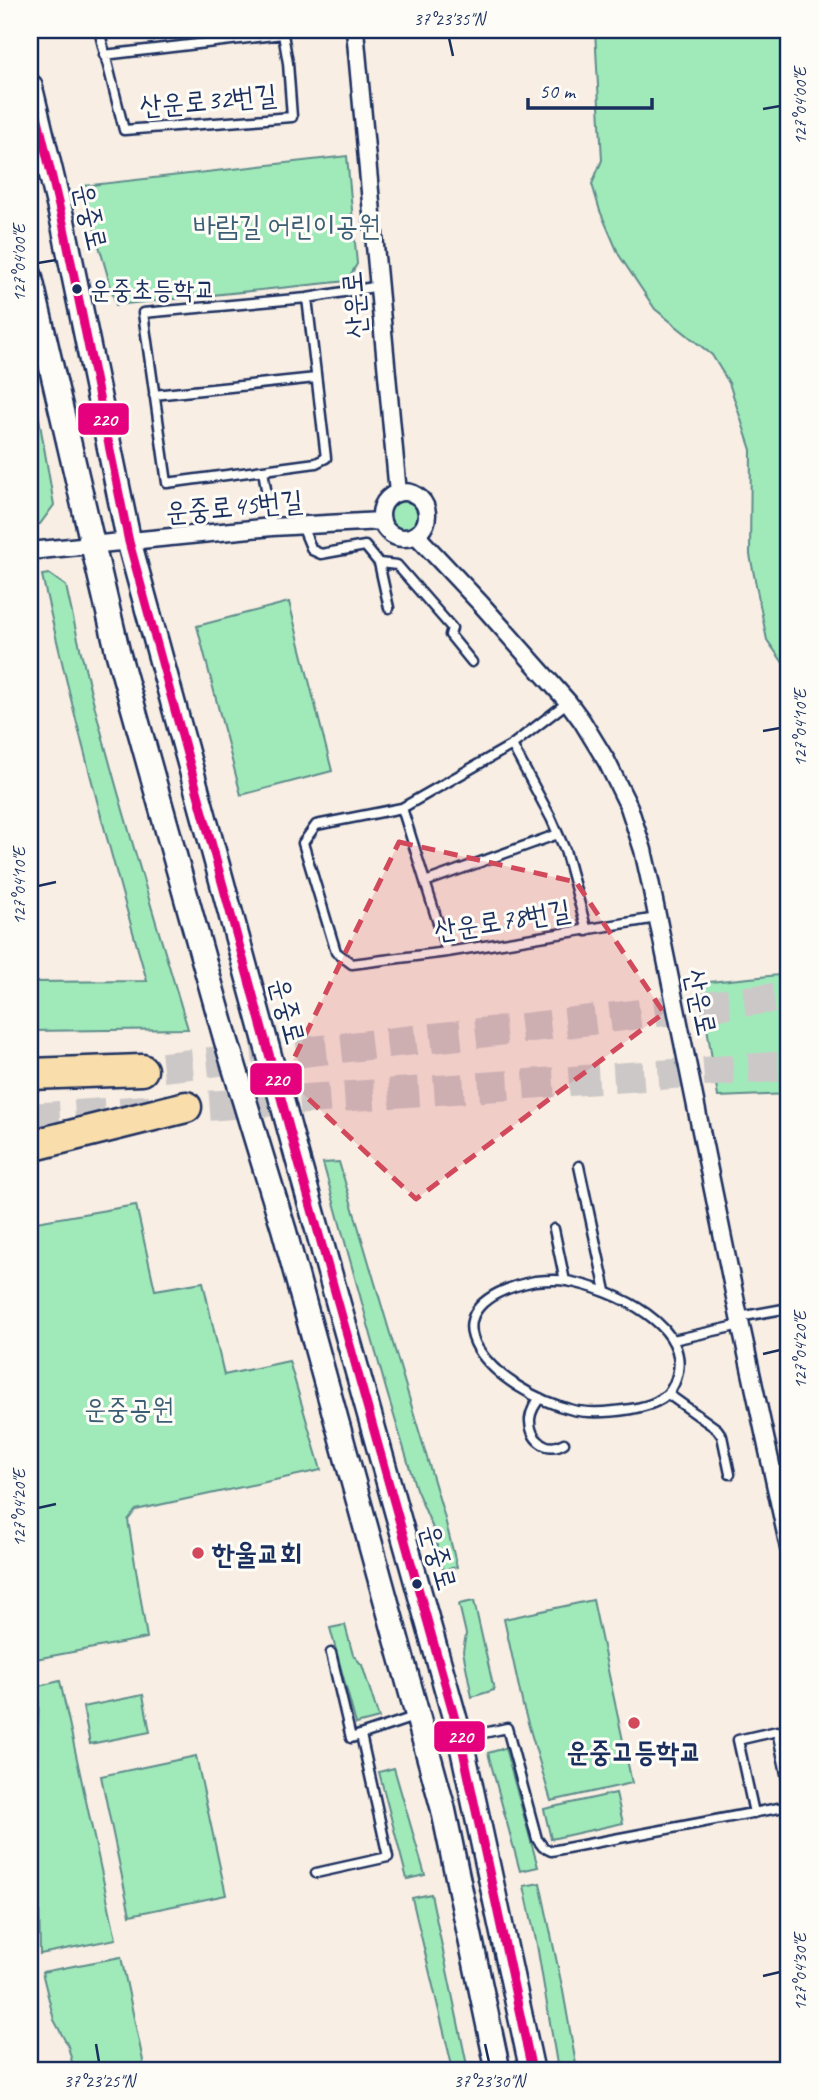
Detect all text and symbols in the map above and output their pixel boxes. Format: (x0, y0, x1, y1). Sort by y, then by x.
text: 37°23'35"N (414, 8, 488, 30)
text: 127°04'00"E (789, 65, 811, 145)
scale bar (528, 66, 653, 110)
street label: 산운로32번길 (138, 77, 278, 123)
text: 50 m (539, 78, 577, 104)
street label: 운중로 (66, 180, 116, 254)
park label: 바람길 어린이공원 (193, 208, 381, 243)
text: 127°04'00"E (8, 222, 30, 302)
street label: 산운로 (334, 270, 374, 340)
place label: 운중초등학교 (90, 273, 216, 306)
marker: 운중초등학교 (70, 282, 84, 296)
line badge: 220 (77, 402, 130, 436)
text: 220 (91, 408, 119, 432)
street label: 운중로45번길 (164, 483, 304, 529)
text: 127°04'10"E (789, 687, 811, 767)
text: 127°04'10"E (8, 845, 30, 925)
street label: 산운로78번길 (431, 892, 573, 948)
street label: 산운로 (677, 965, 725, 1039)
street label: 운중로 (262, 974, 314, 1048)
line badge: 220 (249, 1062, 303, 1096)
text: 220 (263, 1068, 291, 1092)
text: 127°04'20"E (789, 1309, 811, 1389)
park label: 운중공원 (84, 1391, 174, 1426)
text: 127°04'20"E (8, 1467, 30, 1547)
street label: 운중로 (413, 1520, 465, 1594)
place label: 한울교회 (211, 1536, 302, 1571)
marker: 한울교회 (190, 1545, 206, 1561)
unlabelled marker (410, 1577, 424, 1591)
marker: 운중고등학교 (626, 1715, 642, 1731)
line badge: 220 (433, 1720, 486, 1753)
text: 220 (447, 1725, 475, 1749)
place label: 운중고등학교 (566, 1734, 702, 1769)
text: 127°04'30"E (789, 1931, 811, 2011)
text: 37°23'25"N (64, 2070, 138, 2092)
text: 37°23'30"N (454, 2070, 528, 2092)

